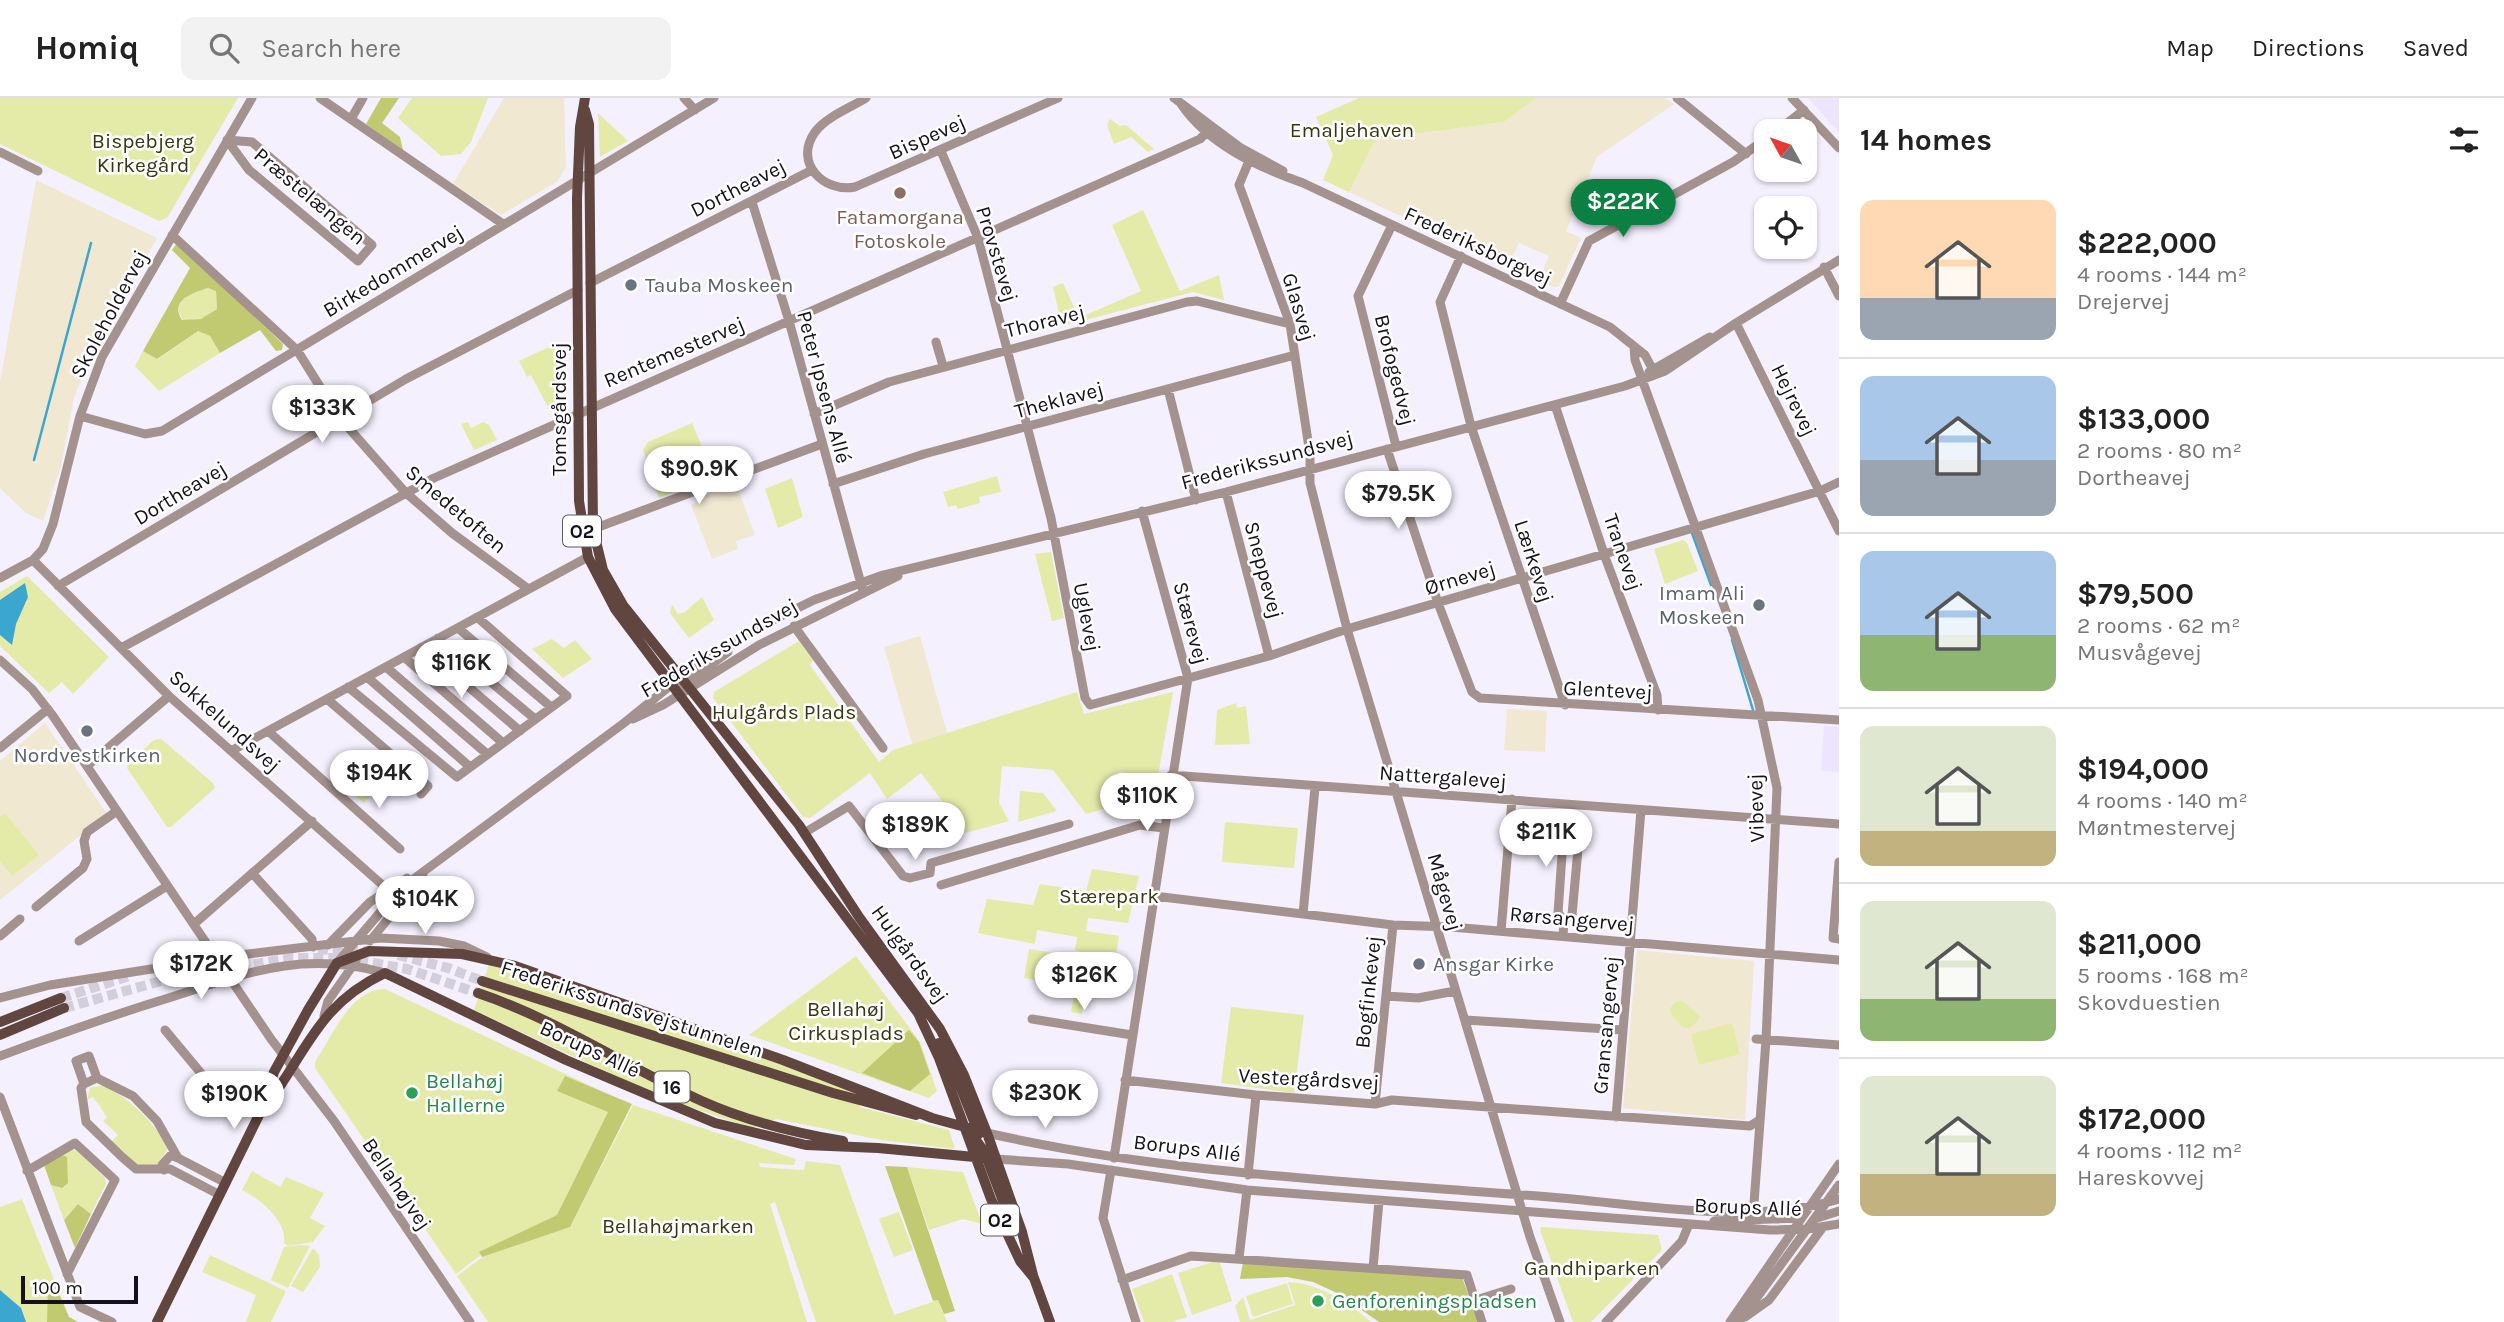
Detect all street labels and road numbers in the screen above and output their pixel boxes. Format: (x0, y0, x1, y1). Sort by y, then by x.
street label: Bispevej (885, 109, 969, 165)
street label: Præstelængen (249, 142, 371, 250)
street label: Dortheavej (686, 154, 790, 222)
street label: Frederiksborgvej (1400, 201, 1556, 291)
street label: Provstevej (971, 203, 1023, 305)
street label: Birkedommervej (319, 220, 467, 322)
street label: Skoleholdervej (65, 246, 153, 382)
street label: Glasvej (1277, 270, 1321, 344)
street label: Thoravej (1002, 299, 1088, 343)
street label: Peter Ipsens Allé (792, 308, 856, 466)
street label: Rentemestervej (600, 312, 748, 392)
street label: Brofogedvej (1370, 312, 1420, 428)
street label: Tomsgårdsvej (547, 342, 571, 476)
street label: Hejrevej (1766, 360, 1822, 440)
street label: Theklavej (1012, 377, 1106, 423)
street label: Frederikssundsvej (1178, 425, 1356, 495)
street label: Dortheavej (129, 456, 231, 530)
street label: Smedetoften (401, 460, 511, 558)
street label: Tranevej (1599, 511, 1647, 593)
road number: O2 (563, 516, 601, 546)
street label: Lærkevej (1509, 517, 1559, 605)
street label: Sneppevej (1240, 519, 1288, 621)
street label: Ørnevej (1422, 556, 1498, 600)
street label: Stærevej (1168, 579, 1214, 667)
street label: Uglevej (1069, 580, 1105, 654)
street label: Frederikssundsvej (636, 593, 802, 703)
street label: Sokkelundsvej (164, 665, 286, 777)
street label: Glentevej (1563, 676, 1653, 704)
street label: Nattergalevej (1378, 761, 1508, 793)
street label: Vibevej (1743, 773, 1769, 843)
street label: Mågevej (1422, 850, 1468, 934)
street label: Hulgårdsvej (866, 900, 954, 1008)
street label: Rørsangervej (1509, 902, 1635, 936)
street label: Bogfinkevej (1350, 935, 1386, 1049)
street label: Frederikssundsvejstunnelen (498, 955, 766, 1063)
street label: Gransangervej (1588, 955, 1624, 1095)
street label: Borups Allé (536, 1015, 644, 1083)
street label: Vestergårdsvej (1238, 1063, 1380, 1095)
road number: 16 (654, 1071, 690, 1102)
street label: Borups Allé (1132, 1130, 1242, 1166)
street label: Bellahøjvej (357, 1133, 437, 1235)
street label: Borups Allé (1694, 1193, 1802, 1221)
road number: O2 (981, 1204, 1019, 1236)

